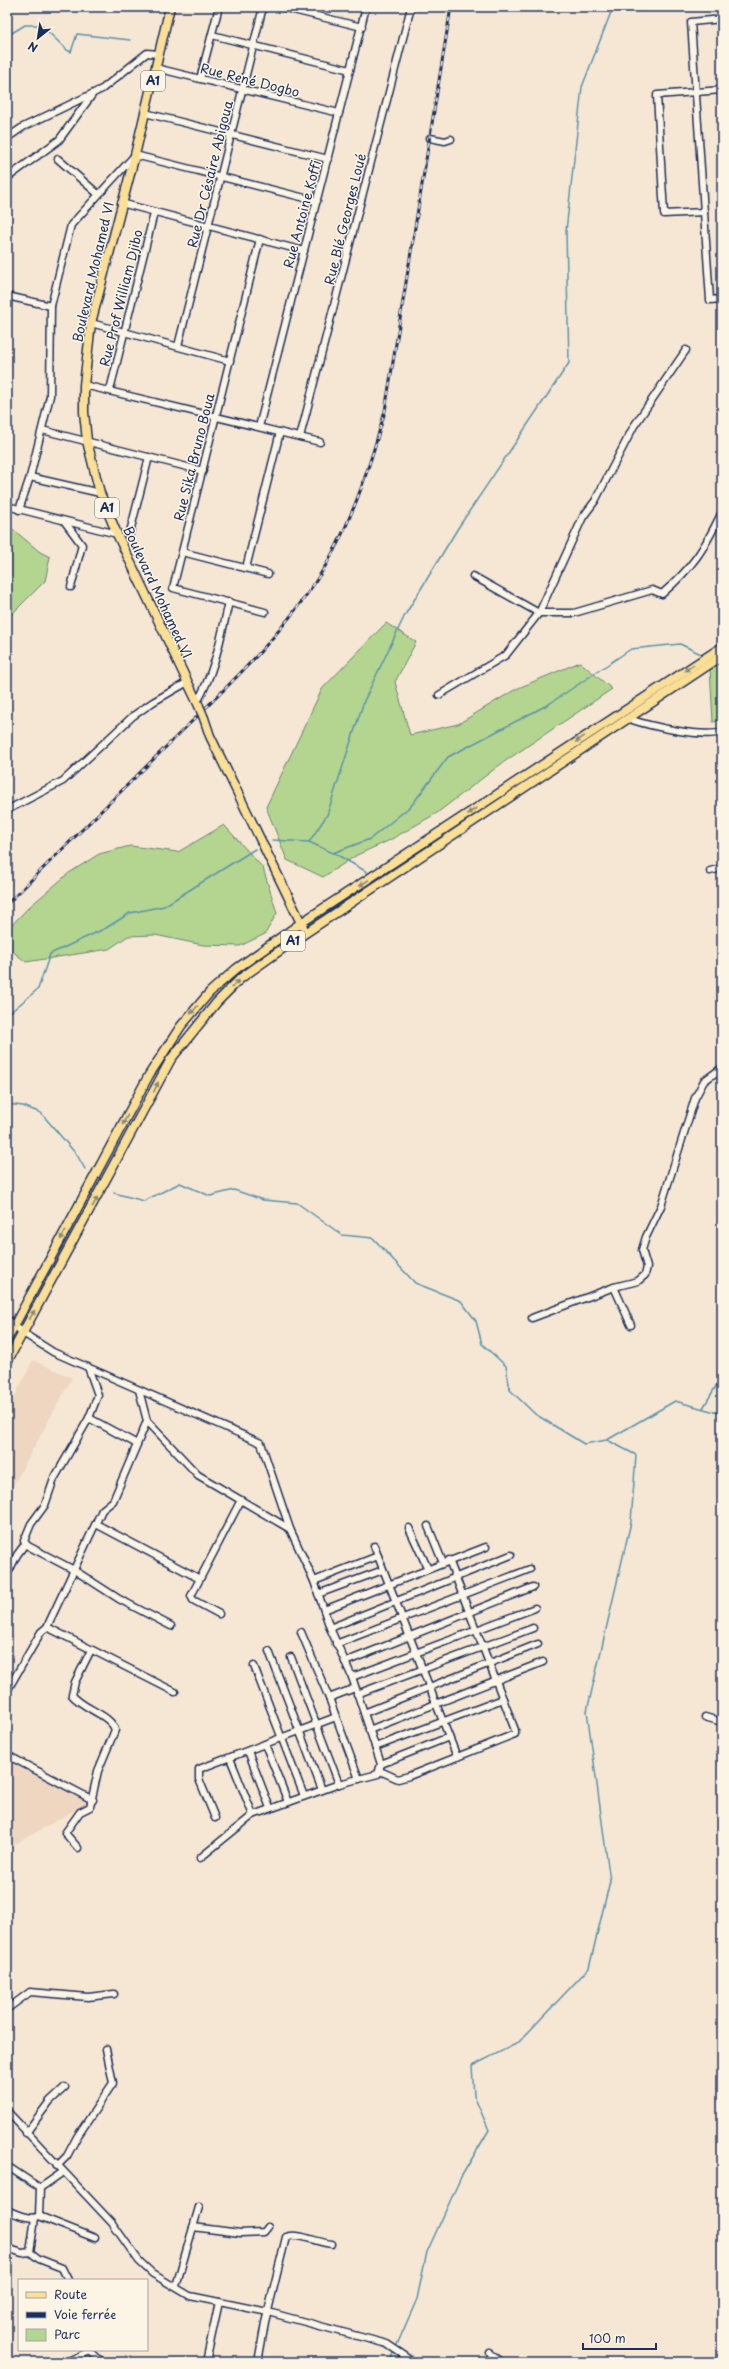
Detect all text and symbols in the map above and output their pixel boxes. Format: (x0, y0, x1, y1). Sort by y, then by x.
north arrow (18, 18, 58, 58)
text: N (24, 37, 41, 57)
street label: Rue René Dogbo (198, 58, 302, 101)
road number: A1 (141, 71, 165, 91)
street label: Rue Dr Césaire Abigoua (182, 97, 237, 249)
street label: Rue Blé Georges Loué (319, 151, 370, 287)
street label: Rue Antoine Koffi (278, 158, 325, 270)
street label: Boulevard Mohamed VI (67, 200, 118, 344)
street label: Rue Prof William Djibo (94, 227, 147, 368)
street label: Rue Sika Bruno Boua (168, 390, 219, 523)
road number: A1 (95, 498, 119, 518)
street label: Boulevard Mohamed VI (119, 523, 197, 661)
one-way arrow (684, 664, 694, 672)
one-way arrow (575, 735, 586, 743)
one-way arrow (467, 807, 477, 815)
one-way arrow (359, 879, 369, 887)
road number: A1 (281, 931, 305, 951)
one-way arrow (230, 979, 240, 989)
one-way arrow (190, 1006, 199, 1015)
one-way arrow (153, 1081, 159, 1092)
one-way arrow (122, 1115, 129, 1126)
one-way arrow (91, 1196, 98, 1207)
one-way arrow (60, 1229, 67, 1240)
one-way arrow (29, 1310, 36, 1321)
legend (18, 2279, 148, 2351)
text: Route (54, 2285, 87, 2303)
text: Voie ferrée (54, 2305, 116, 2323)
text: Parc (54, 2325, 80, 2343)
scale bar (583, 2325, 656, 2351)
text: 100 m (589, 2329, 626, 2347)

